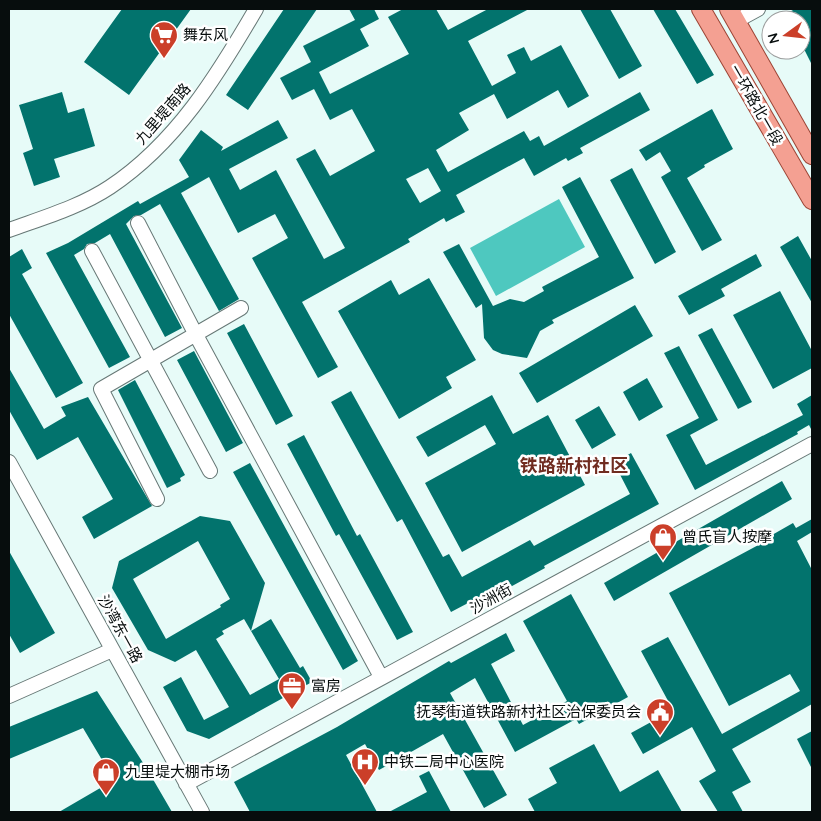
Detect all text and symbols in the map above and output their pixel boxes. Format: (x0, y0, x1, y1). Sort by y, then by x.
north arrow (761, 10, 811, 60)
supermarket icon: 舞东风 (149, 20, 179, 59)
place label: 舞东风 (183, 25, 228, 44)
text: N (763, 31, 783, 46)
street label: 一环路北一段 (726, 61, 787, 148)
street label: 九里堤南路 (131, 79, 194, 148)
district label: 铁路新村社区 (520, 454, 628, 477)
shop icon: 曾氏盲人按摩 (648, 522, 678, 561)
place label: 曾氏盲人按摩 (682, 527, 772, 546)
street label: 沙洲街 (466, 579, 515, 618)
street label: 沙湾东一路 (94, 591, 147, 666)
office icon: 富房 (277, 671, 307, 710)
place label: 富房 (311, 676, 341, 695)
public building icon: 抚琴街道铁路新村社区治保委员会 (645, 697, 675, 736)
place label: 抚琴街道铁路新村社区治保委员会 (416, 702, 641, 721)
hospital icon: 中铁二局中心医院 (350, 747, 380, 786)
place label: 中铁二局中心医院 (384, 752, 504, 771)
shop icon: 九里堤大棚市场 (91, 757, 121, 796)
place label: 九里堤大棚市场 (125, 762, 230, 781)

